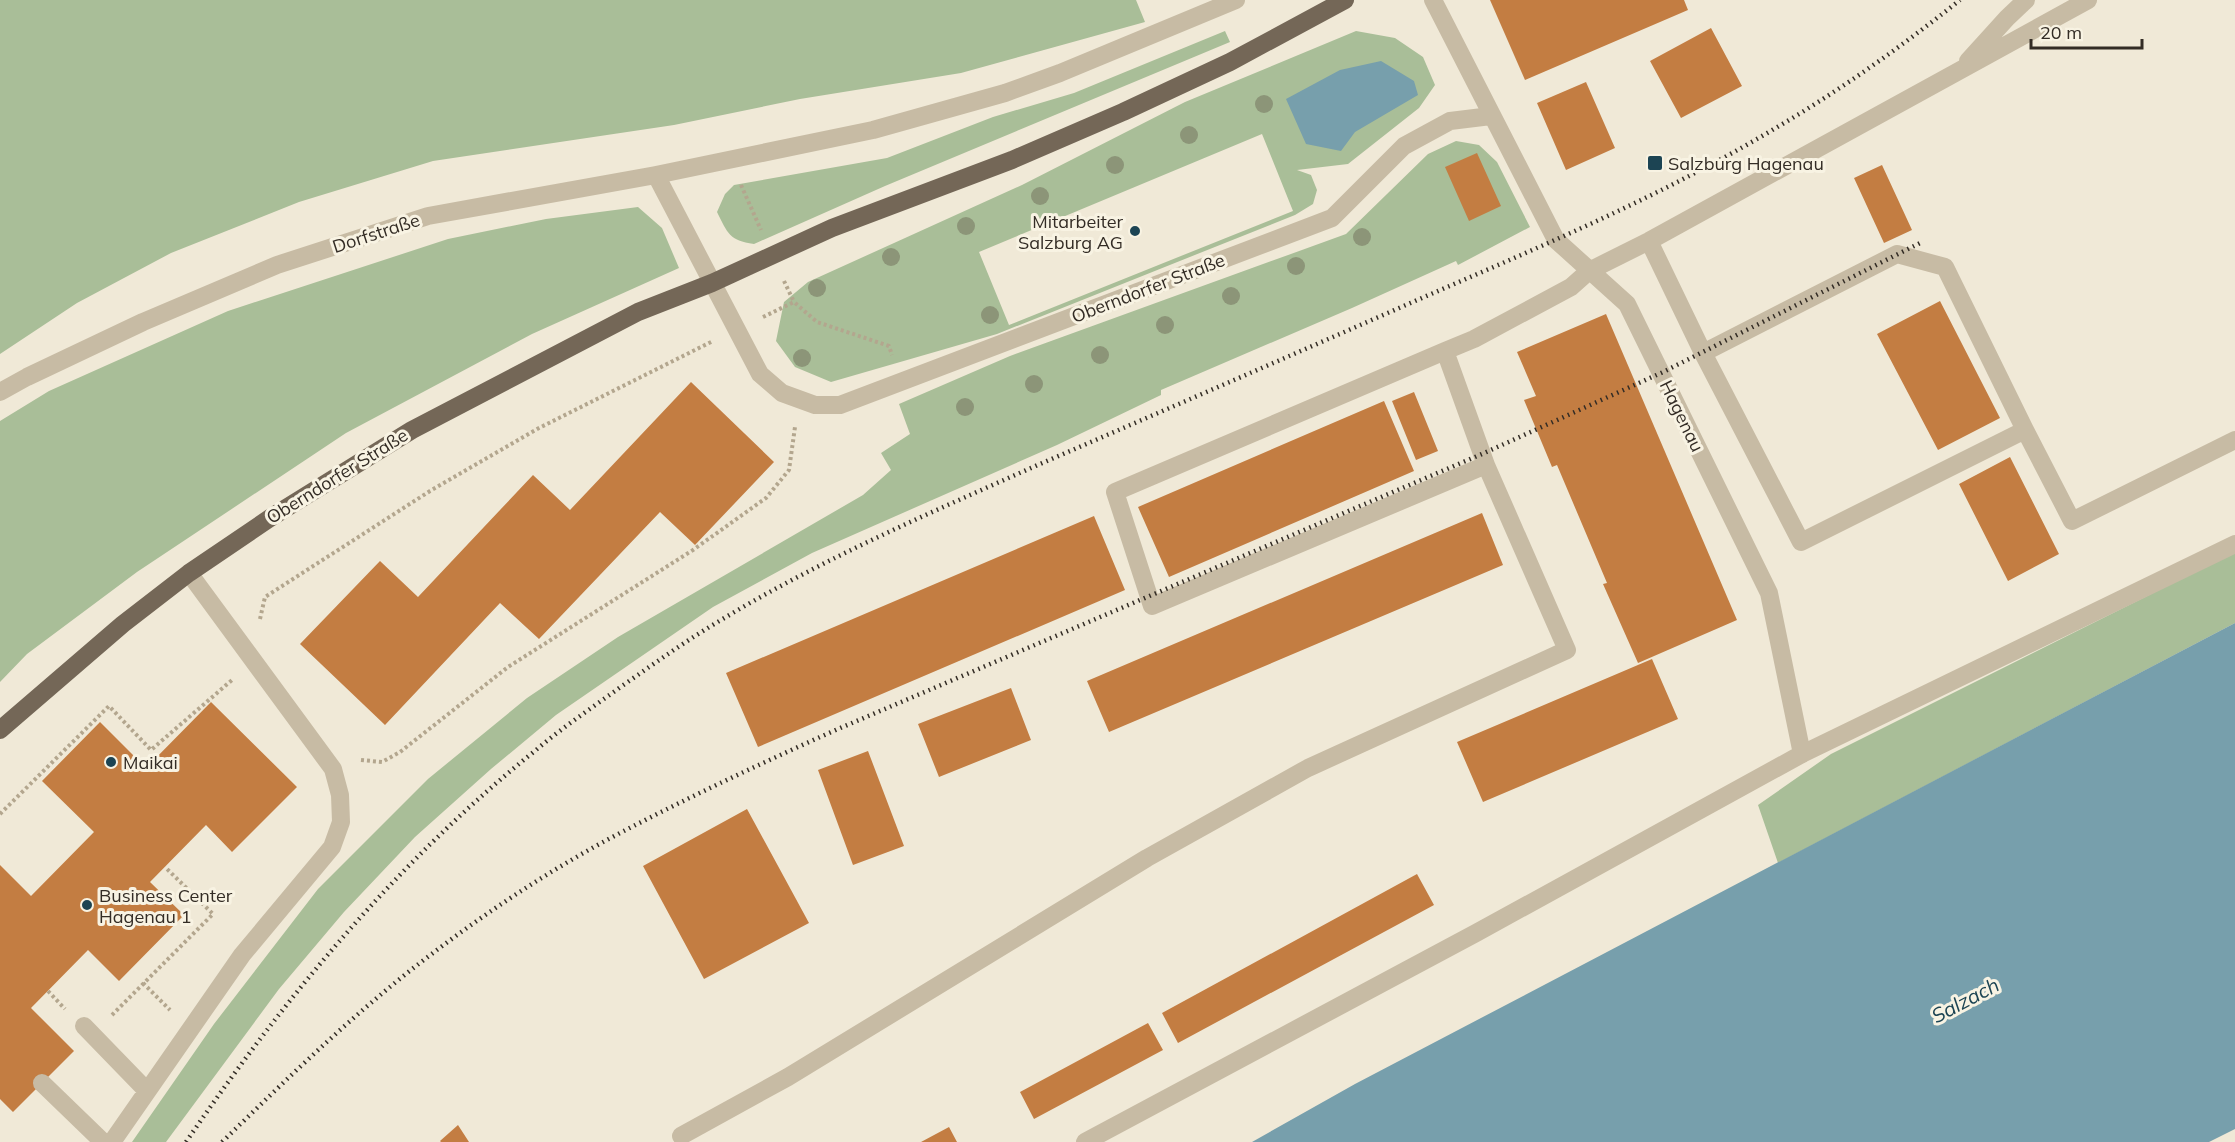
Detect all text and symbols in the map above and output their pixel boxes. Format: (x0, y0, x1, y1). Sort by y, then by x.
scale bar (2031, 12, 2142, 50)
text: 20 m (2040, 21, 2082, 44)
place label: Salzburg Hagenau (1668, 152, 1824, 175)
marker: Salzburg Hagenau (1646, 154, 1664, 172)
street label: Dorfstraße (329, 208, 423, 258)
place label: Mitarbeiter Salzburg AG (1018, 210, 1123, 254)
marker: Mitarbeiter Salzburg AG (1128, 224, 1142, 238)
street label: Oberndorfer Straße (1068, 248, 1228, 328)
street label: Hagenau (1655, 376, 1709, 456)
street label: Oberndorfer Straße (262, 423, 412, 529)
place label: Maikai (123, 751, 178, 774)
marker: Maikai (104, 755, 118, 769)
place label: Business Center Hagenau 1 (99, 884, 233, 928)
marker: Business Center Hagenau 1 (80, 898, 94, 912)
water label: Salzach (1927, 972, 2003, 1028)

